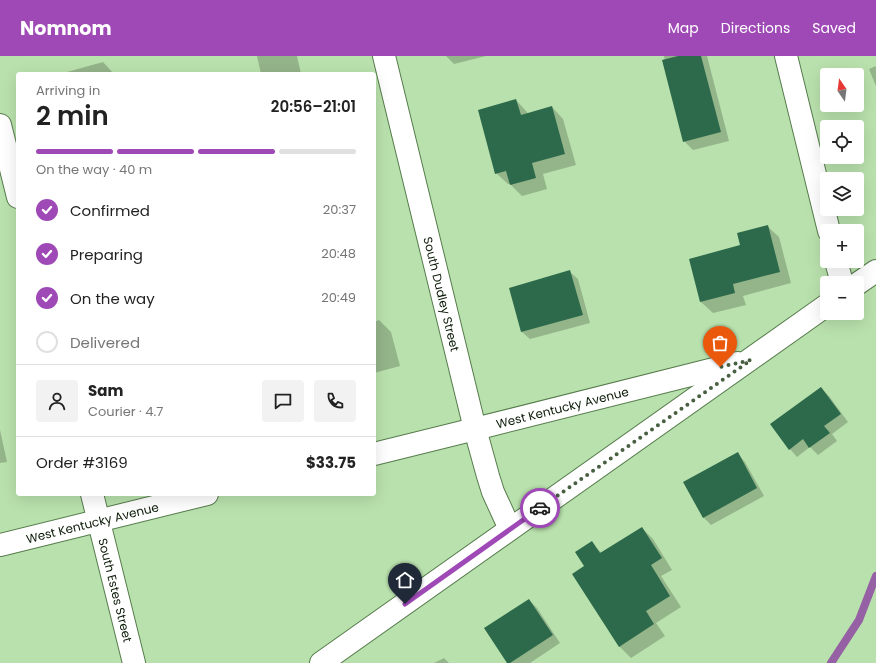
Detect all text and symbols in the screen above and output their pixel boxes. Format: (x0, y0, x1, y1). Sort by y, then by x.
text: Nomnom (20, 15, 112, 42)
text: Map (668, 18, 699, 38)
text: Directions (721, 18, 790, 38)
text: Saved (812, 18, 856, 38)
north arrow (820, 68, 864, 112)
map controls (820, 68, 864, 320)
text: Arriving in (36, 81, 100, 100)
text: 20:56–21:01 (271, 96, 356, 117)
text: 2 min (36, 98, 109, 134)
button: locate (820, 120, 864, 164)
text: On the way · 40 m (36, 160, 152, 179)
button: layers (820, 172, 864, 216)
icon: check (36, 199, 58, 221)
text: Confirmed (70, 200, 150, 221)
text: 20:37 (323, 200, 356, 219)
button: + (820, 224, 864, 268)
street label: South Dudley Street (420, 235, 464, 353)
icon: check (36, 243, 58, 265)
text: Preparing (70, 244, 143, 265)
text: 20:48 (321, 244, 356, 263)
button: − (820, 276, 864, 320)
icon: check (36, 287, 58, 309)
text: On the way (70, 288, 155, 309)
text: 20:49 (321, 288, 356, 307)
pin (703, 326, 737, 367)
text: Delivered (70, 332, 140, 353)
icon: bag (709, 332, 731, 354)
button: person (36, 380, 78, 422)
text: Sam (88, 380, 123, 401)
button: chat (262, 380, 304, 422)
button: phone (314, 380, 356, 422)
street label: West Kentucky Avenue (494, 382, 630, 432)
text: Courier · 4.7 (88, 402, 163, 421)
text: Order #3169 (36, 452, 128, 473)
text: $33.75 (306, 452, 356, 473)
courier (520, 488, 560, 528)
icon: car (529, 497, 551, 519)
street label: West Kentucky Avenue (24, 498, 160, 547)
street label: South Estes Street (95, 536, 137, 644)
pin (388, 563, 422, 604)
icon: home (394, 569, 416, 591)

